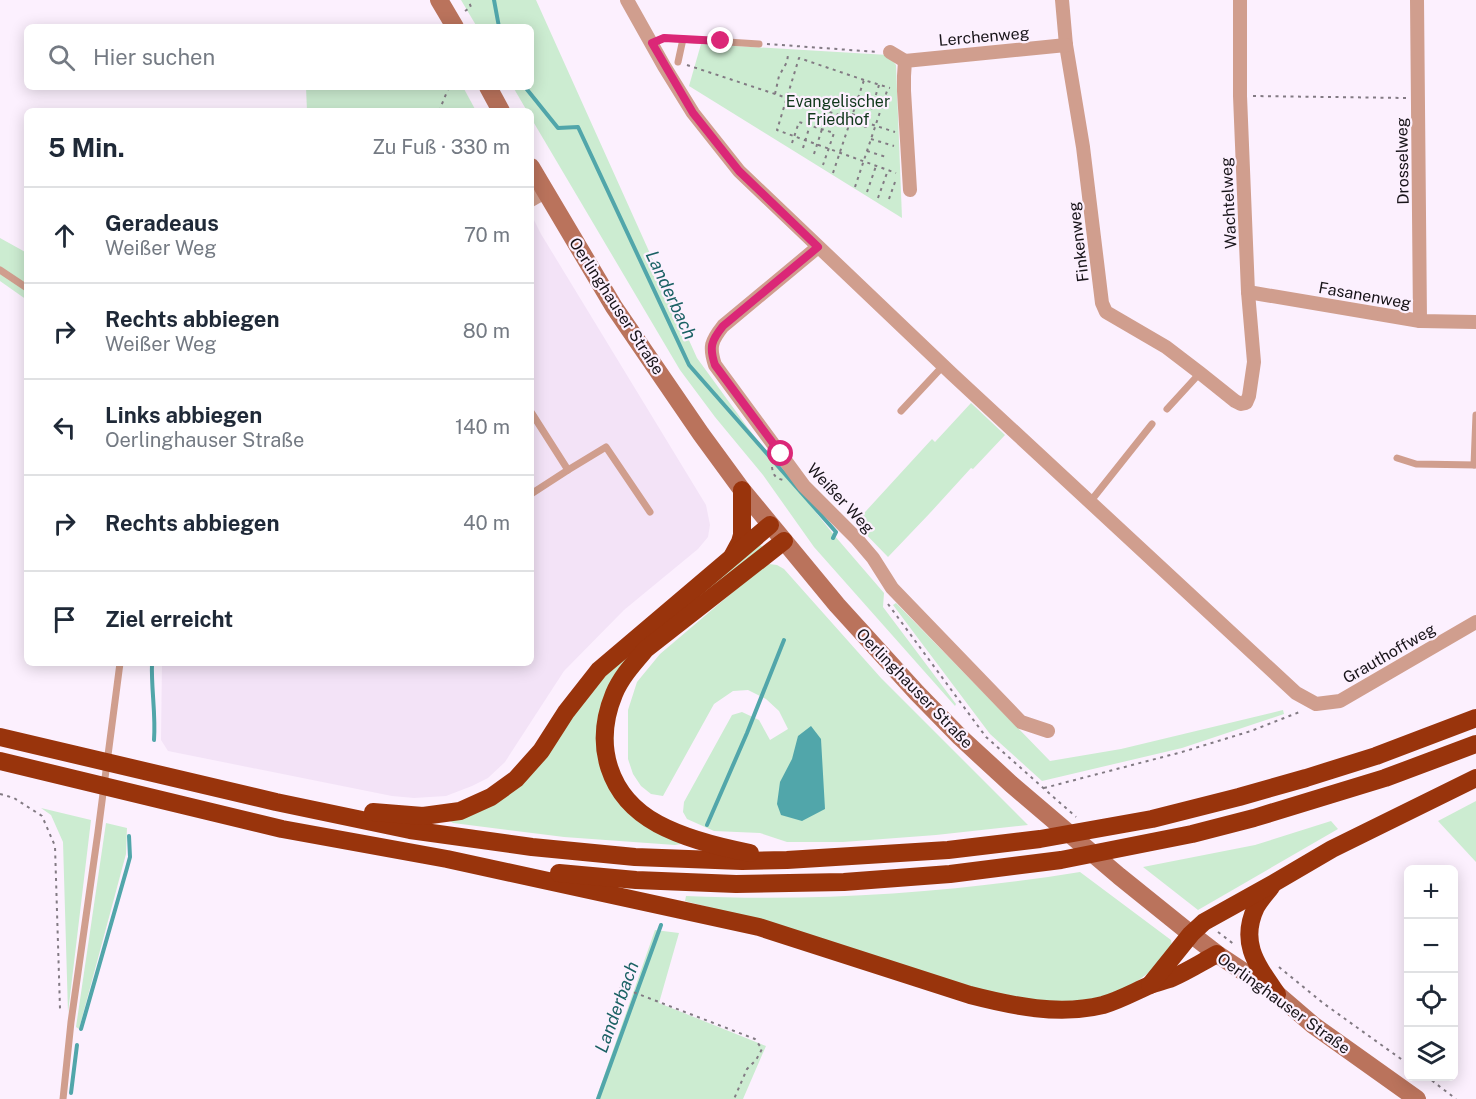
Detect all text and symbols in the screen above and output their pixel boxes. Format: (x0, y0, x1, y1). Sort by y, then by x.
street label: Lerchenweg (938, 23, 1030, 50)
search box (24, 24, 534, 90)
route end (707, 27, 733, 53)
icon: search (45, 41, 78, 74)
text: Hier suchen (93, 44, 215, 70)
park label: Evangelischer Friedhof (786, 92, 890, 129)
street label: Drosselweg (1392, 117, 1413, 205)
text: 5 Min. (48, 132, 125, 163)
text: Zu Fuß · 330 m (372, 135, 510, 159)
street label: Wachtelweg (1217, 157, 1240, 249)
street label: Finkenweg (1064, 201, 1093, 283)
text: Geradeaus (105, 210, 219, 236)
icon: ahead (48, 219, 81, 252)
text: 70 m (464, 223, 510, 247)
street label: Oerlinghauser Straße (565, 234, 668, 378)
text: Weißer Weg (105, 236, 217, 260)
water label: Landerbach (642, 247, 701, 343)
street label: Fasanenweg (1317, 278, 1413, 313)
text: Rechts abbiegen (105, 306, 280, 332)
icon: right (48, 315, 81, 348)
text: 80 m (463, 319, 510, 343)
text: Weißer Weg (105, 332, 217, 356)
text: Links abbiegen (105, 402, 262, 428)
icon: left (48, 411, 81, 444)
text: 140 m (455, 415, 510, 439)
text: Oerlinghauser Straße (105, 428, 304, 452)
route start (767, 440, 793, 466)
street label: Weißer Weg (803, 459, 878, 538)
icon: right (48, 507, 81, 540)
text: Rechts abbiegen (105, 510, 280, 536)
text: 40 m (463, 511, 510, 535)
icon: arrive (48, 603, 81, 636)
text: Ziel erreicht (105, 606, 233, 632)
street label: Grauthoffweg (1340, 619, 1439, 688)
street label: Oerlinghauser Straße (852, 624, 977, 752)
map controls (1404, 865, 1458, 1081)
button: + (1404, 865, 1458, 919)
button: − (1404, 919, 1458, 973)
street label: Oerlinghauser Straße (1214, 949, 1354, 1058)
water label: Landerbach (590, 958, 643, 1055)
button: locate (1404, 973, 1458, 1027)
button: layers (1404, 1027, 1458, 1081)

